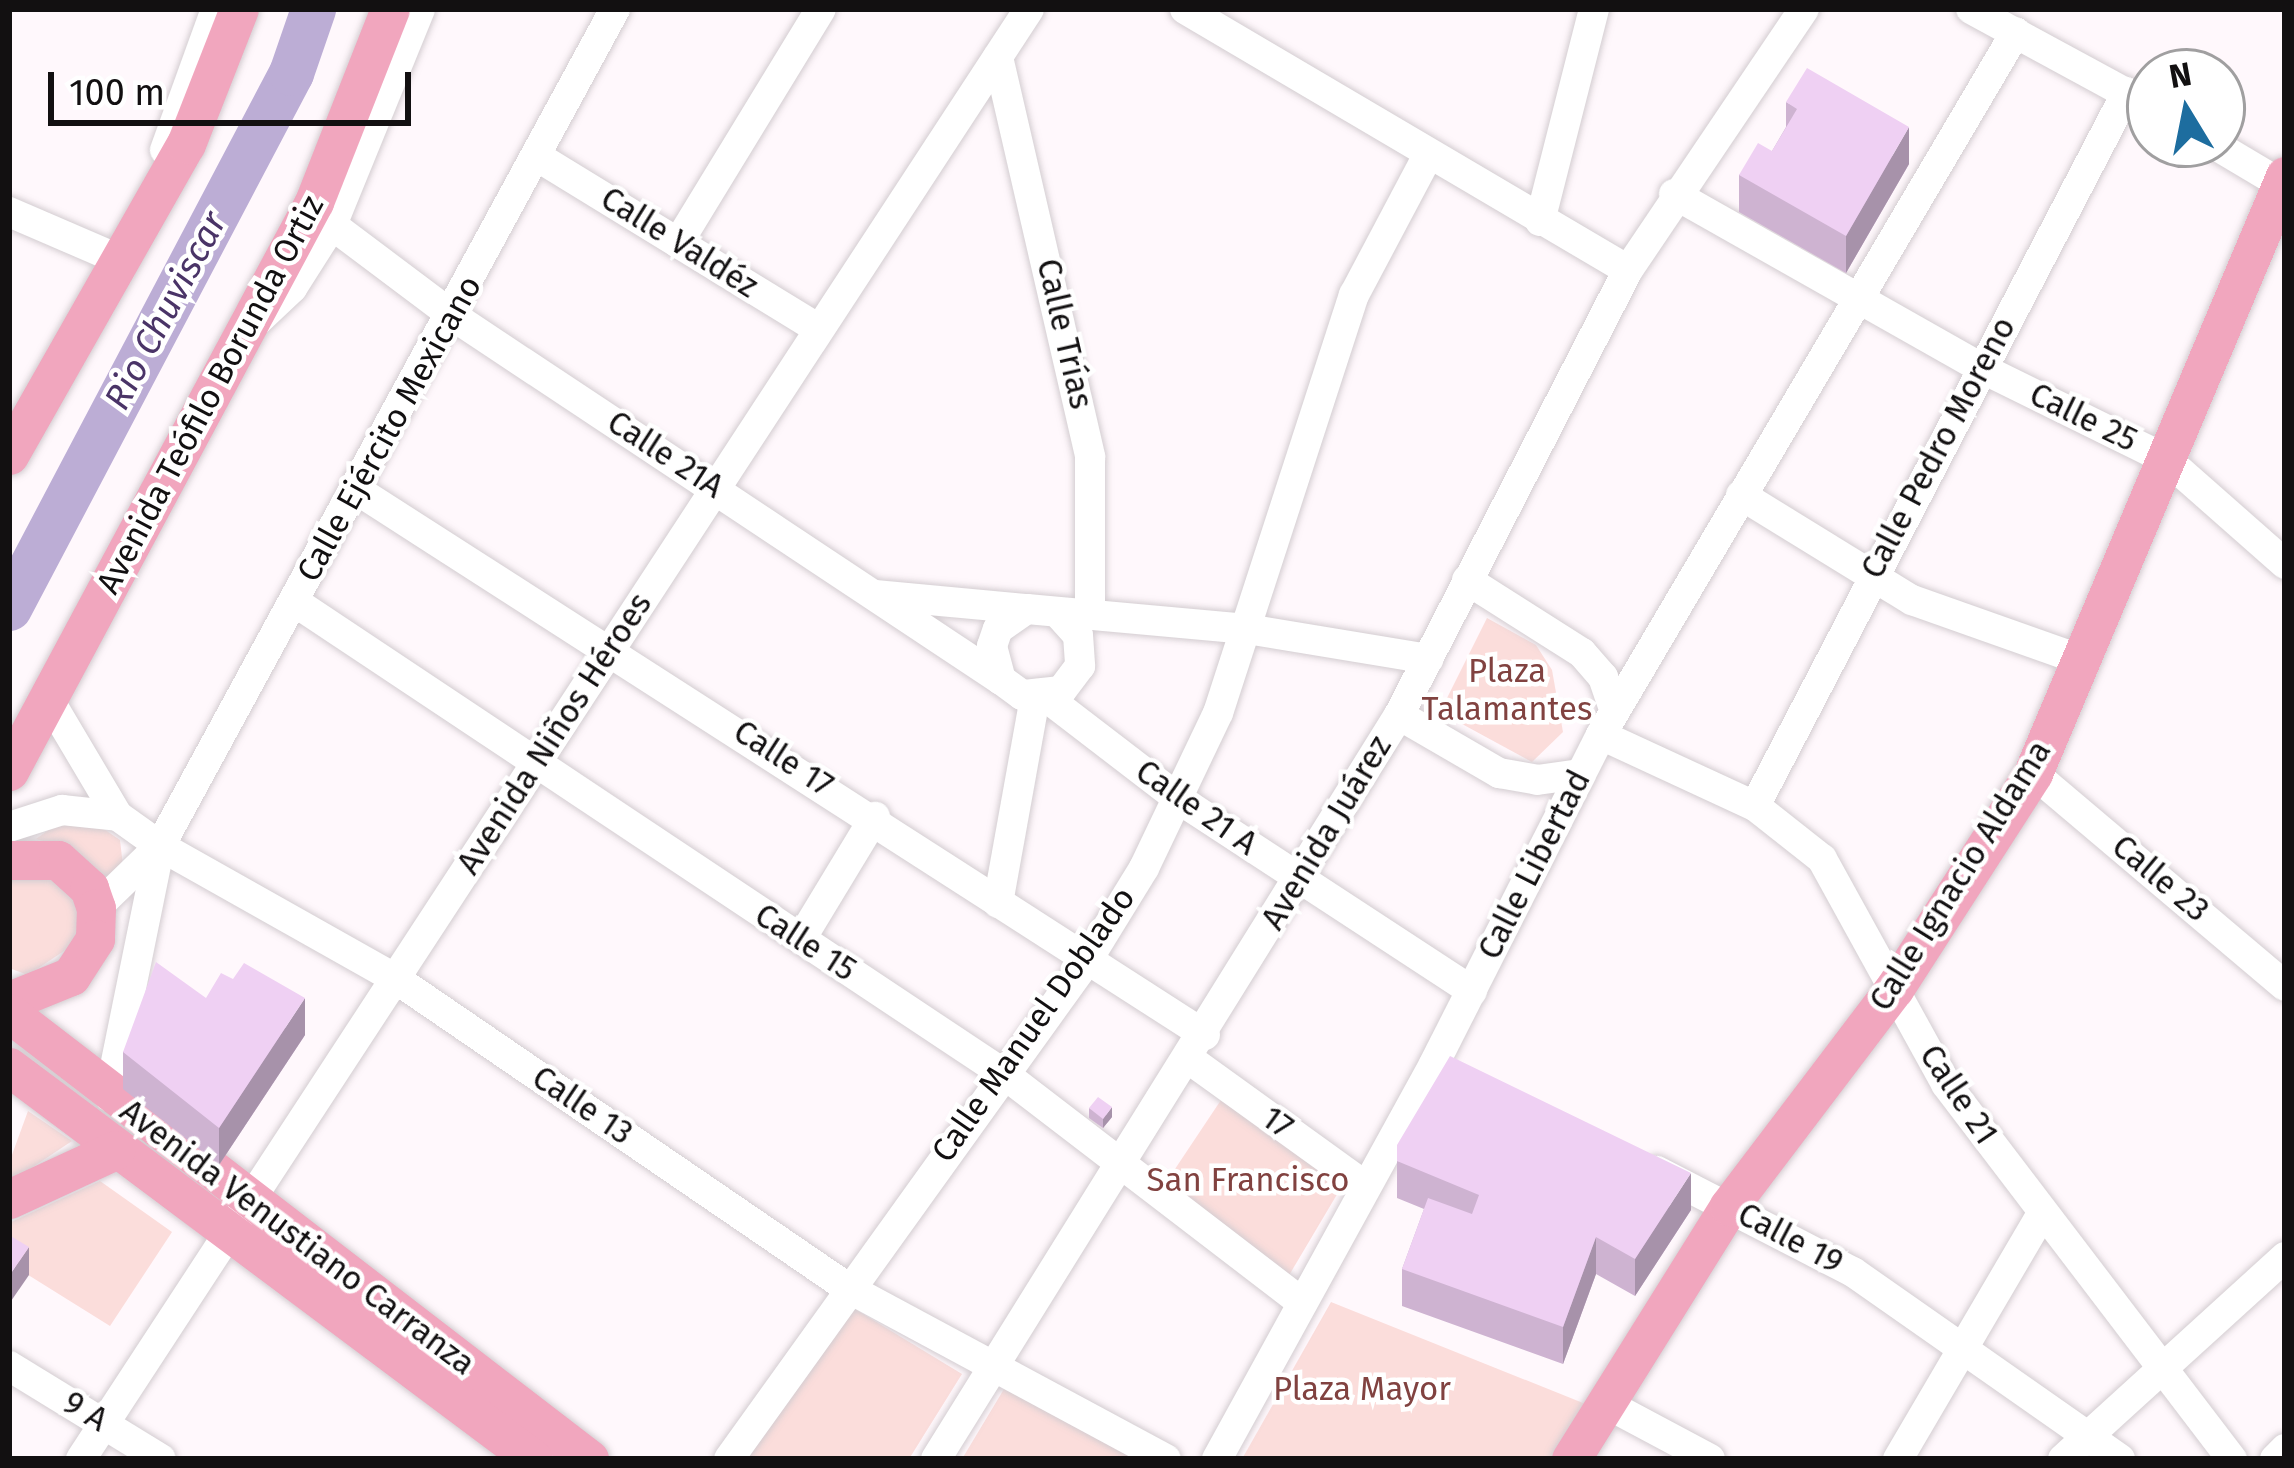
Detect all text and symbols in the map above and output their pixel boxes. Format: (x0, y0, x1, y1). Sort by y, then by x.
scale bar (54, 48, 417, 122)
north arrow (2126, 48, 2246, 168)
text: N (2166, 54, 2195, 97)
text: 100 m (69, 71, 165, 115)
street label: Calle Valdéz (593, 179, 765, 307)
street label: Avenida Teófilo Borunda Ortiz (89, 189, 333, 601)
water label: Rio Chuviscar (96, 205, 236, 417)
street label: Calle Trías (1028, 255, 1100, 413)
street label: Calle Ejército Mexicano (289, 269, 491, 589)
street label: Calle Pedro Moreno (1853, 310, 2025, 586)
street label: Calle 25 (2023, 375, 2143, 461)
street label: Calle 21A (600, 403, 730, 507)
street label: Avenida Niños Héroes (449, 586, 661, 882)
park label: Plaza Talamantes (1422, 652, 1592, 730)
street label: Calle 17 (726, 712, 840, 806)
street label: Avenida Juárez (1254, 729, 1400, 937)
street label: Calle Ignacio Aldama (1862, 734, 2060, 1018)
street label: Calle 21 A (1128, 752, 1264, 864)
street label: Calle Libertad (1470, 764, 1600, 966)
street label: Calle 23 (2103, 827, 2217, 931)
street label: Calle Manuel Doblado (924, 880, 1144, 1170)
street label: Calle 15 (747, 896, 863, 990)
street label: Calle 21 (1910, 1038, 2006, 1152)
street label: Calle 13 (524, 1058, 640, 1154)
street label: Avenida Venustiano Carranza (112, 1092, 482, 1384)
street label: 17 (1254, 1098, 1300, 1148)
park label: San Francisco (1147, 1161, 1349, 1201)
street label: Calle 19 (1731, 1195, 1849, 1283)
park label: Plaza Mayor (1273, 1370, 1451, 1410)
street label: 9 A (56, 1383, 114, 1441)

